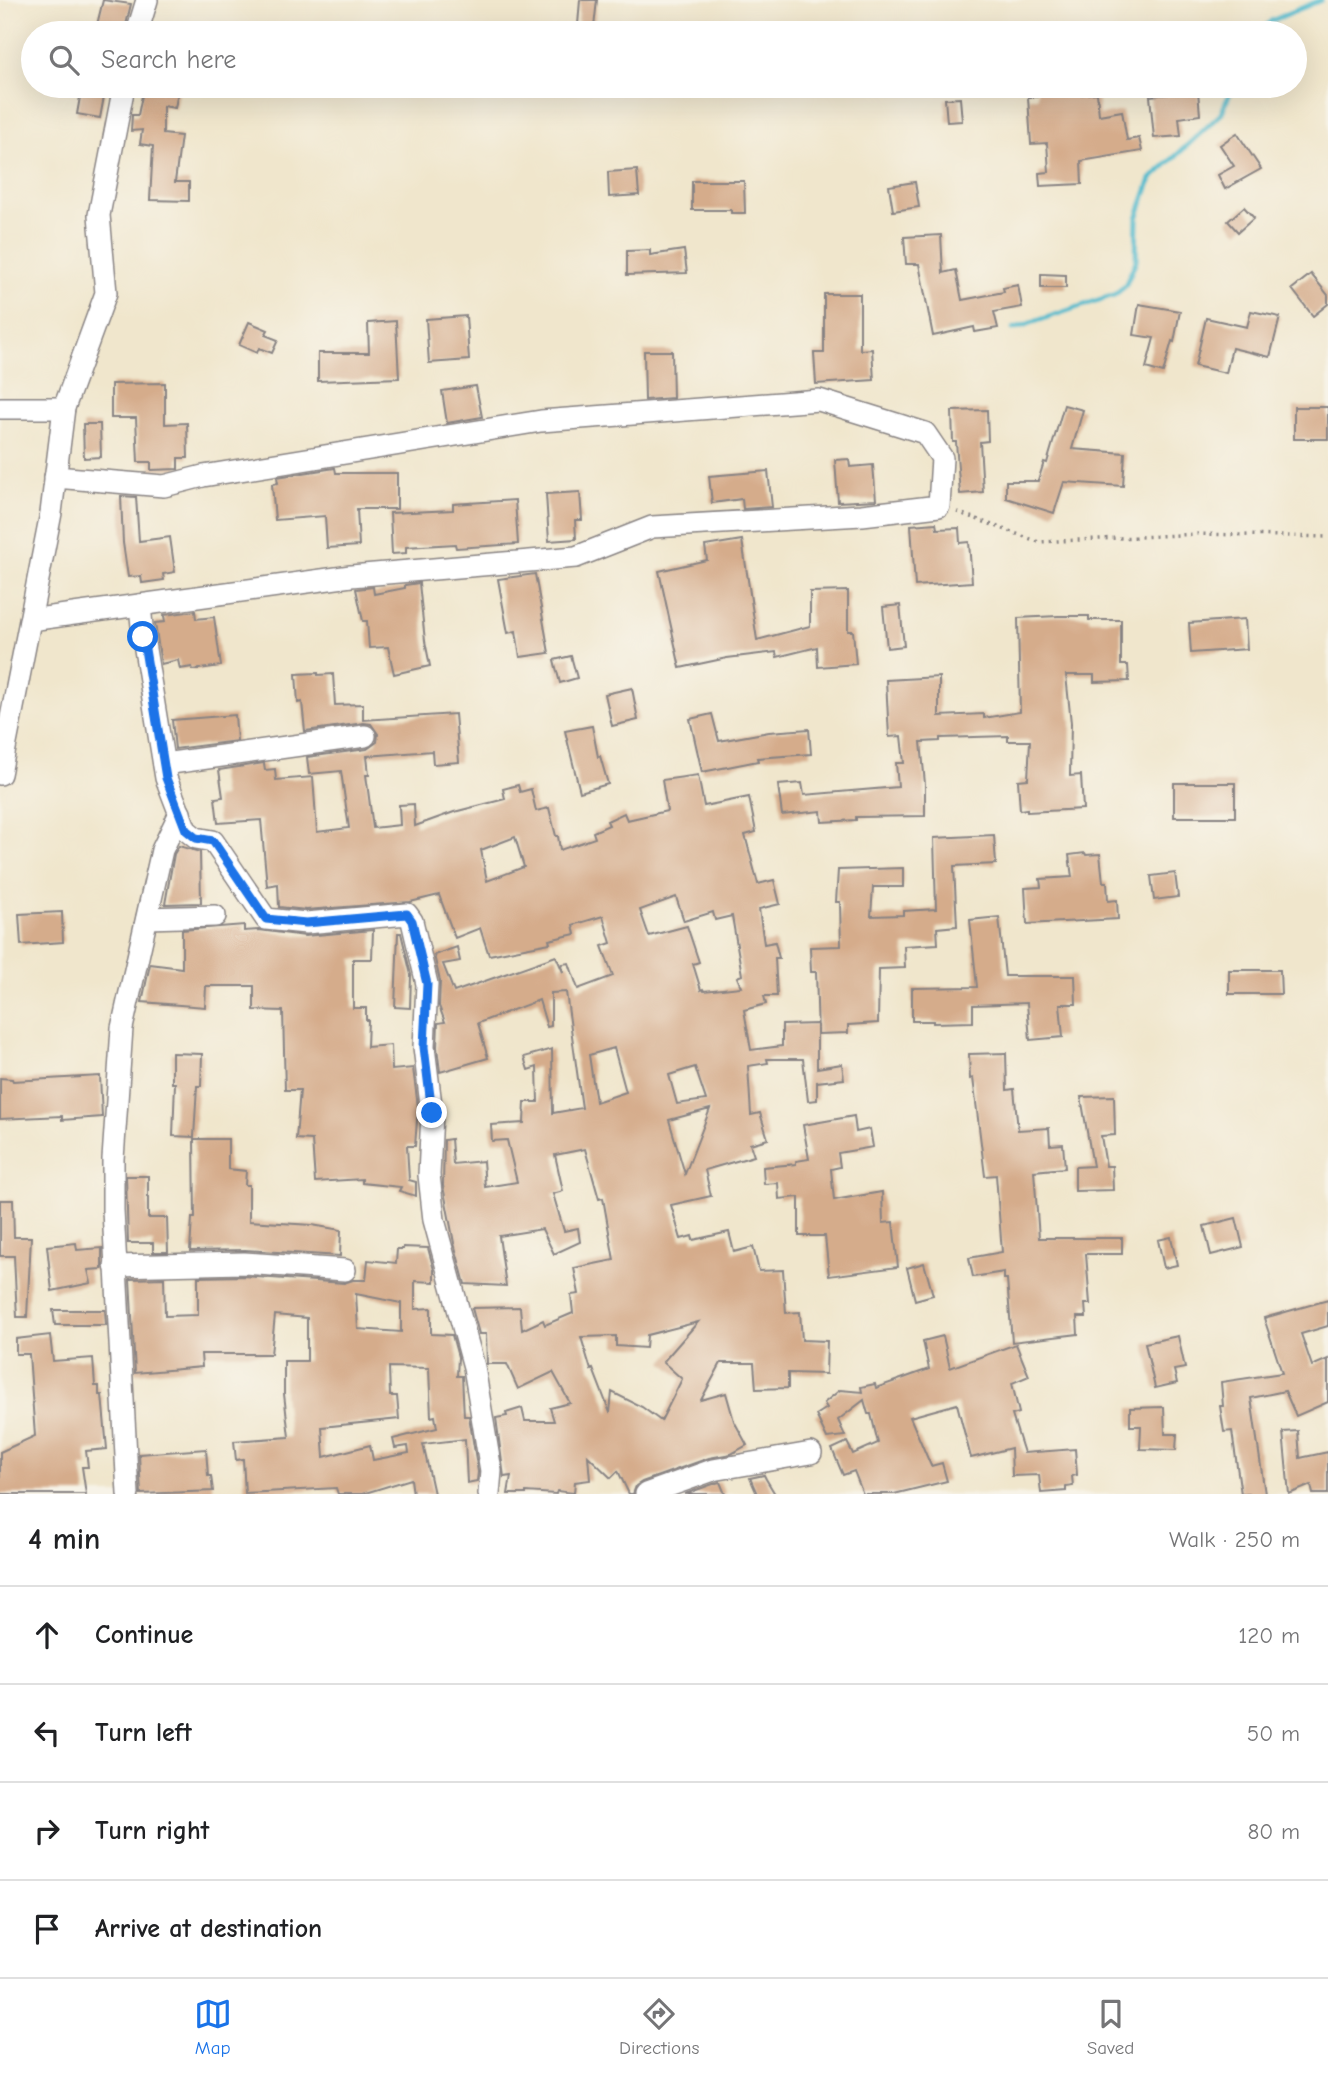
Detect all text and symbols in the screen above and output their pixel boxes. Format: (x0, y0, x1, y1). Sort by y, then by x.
search box (21, 21, 1307, 98)
icon: search (45, 41, 83, 79)
text: Search here (101, 45, 236, 75)
route start (127, 621, 158, 652)
route end (416, 1097, 447, 1128)
text: 4 min (28, 1522, 100, 1557)
text: Walk · 250 m (1169, 1526, 1300, 1553)
icon: ahead (28, 1616, 66, 1654)
text: Continue (95, 1620, 193, 1650)
text: 120 m (1238, 1622, 1300, 1649)
icon: left (28, 1714, 66, 1752)
text: Turn left (95, 1718, 192, 1748)
text: 50 m (1247, 1720, 1300, 1747)
icon: right (28, 1812, 66, 1850)
text: Turn right (95, 1816, 209, 1846)
text: 80 m (1247, 1818, 1300, 1845)
icon: arrive (28, 1910, 66, 1948)
text: Arrive at destination (95, 1914, 322, 1944)
tab: Map (194, 1995, 232, 2059)
tab: Directions (619, 1995, 699, 2059)
tab: Saved (1087, 1995, 1134, 2059)

